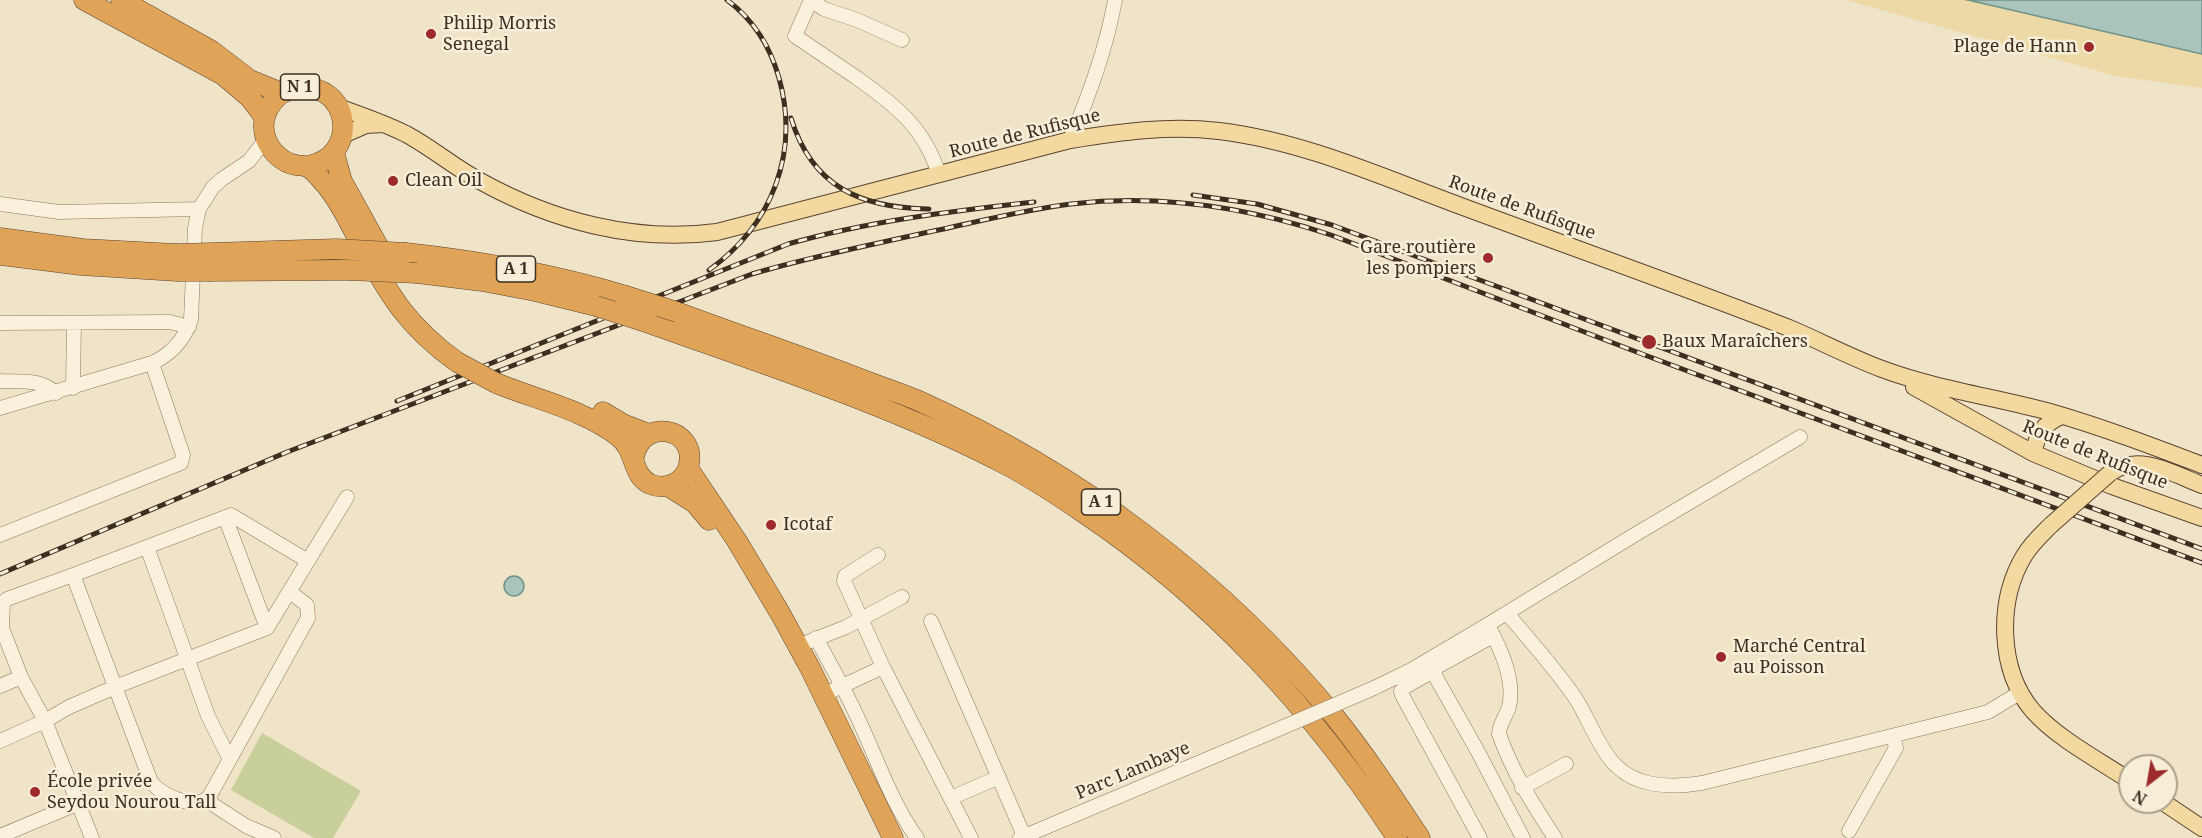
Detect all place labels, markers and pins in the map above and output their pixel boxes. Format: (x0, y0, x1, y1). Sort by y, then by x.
place label: Philip Morris Senegal (443, 13, 556, 56)
marker: Philip Morris Senegal (424, 27, 438, 41)
place label: Plage de Hann (1953, 36, 2077, 58)
marker: Plage de Hann (2082, 40, 2096, 54)
place label: Clean Oil (405, 170, 482, 192)
marker: Clean Oil (386, 174, 400, 188)
place label: Gare routière les pompiers (1360, 237, 1476, 280)
marker: Gare routière les pompiers (1481, 251, 1495, 265)
place label: Baux Maraîchers (1662, 331, 1808, 353)
marker: Baux Maraîchers (1640, 333, 1658, 351)
place label: Icotaf (783, 514, 832, 536)
marker: Icotaf (764, 518, 778, 532)
place label: Marché Central au Poisson (1733, 636, 1866, 678)
marker: Marché Central au Poisson (1714, 650, 1728, 664)
place label: École privée Seydou Nourou Tall (47, 771, 216, 814)
marker: École privée Seydou Nourou Tall (28, 785, 42, 799)

